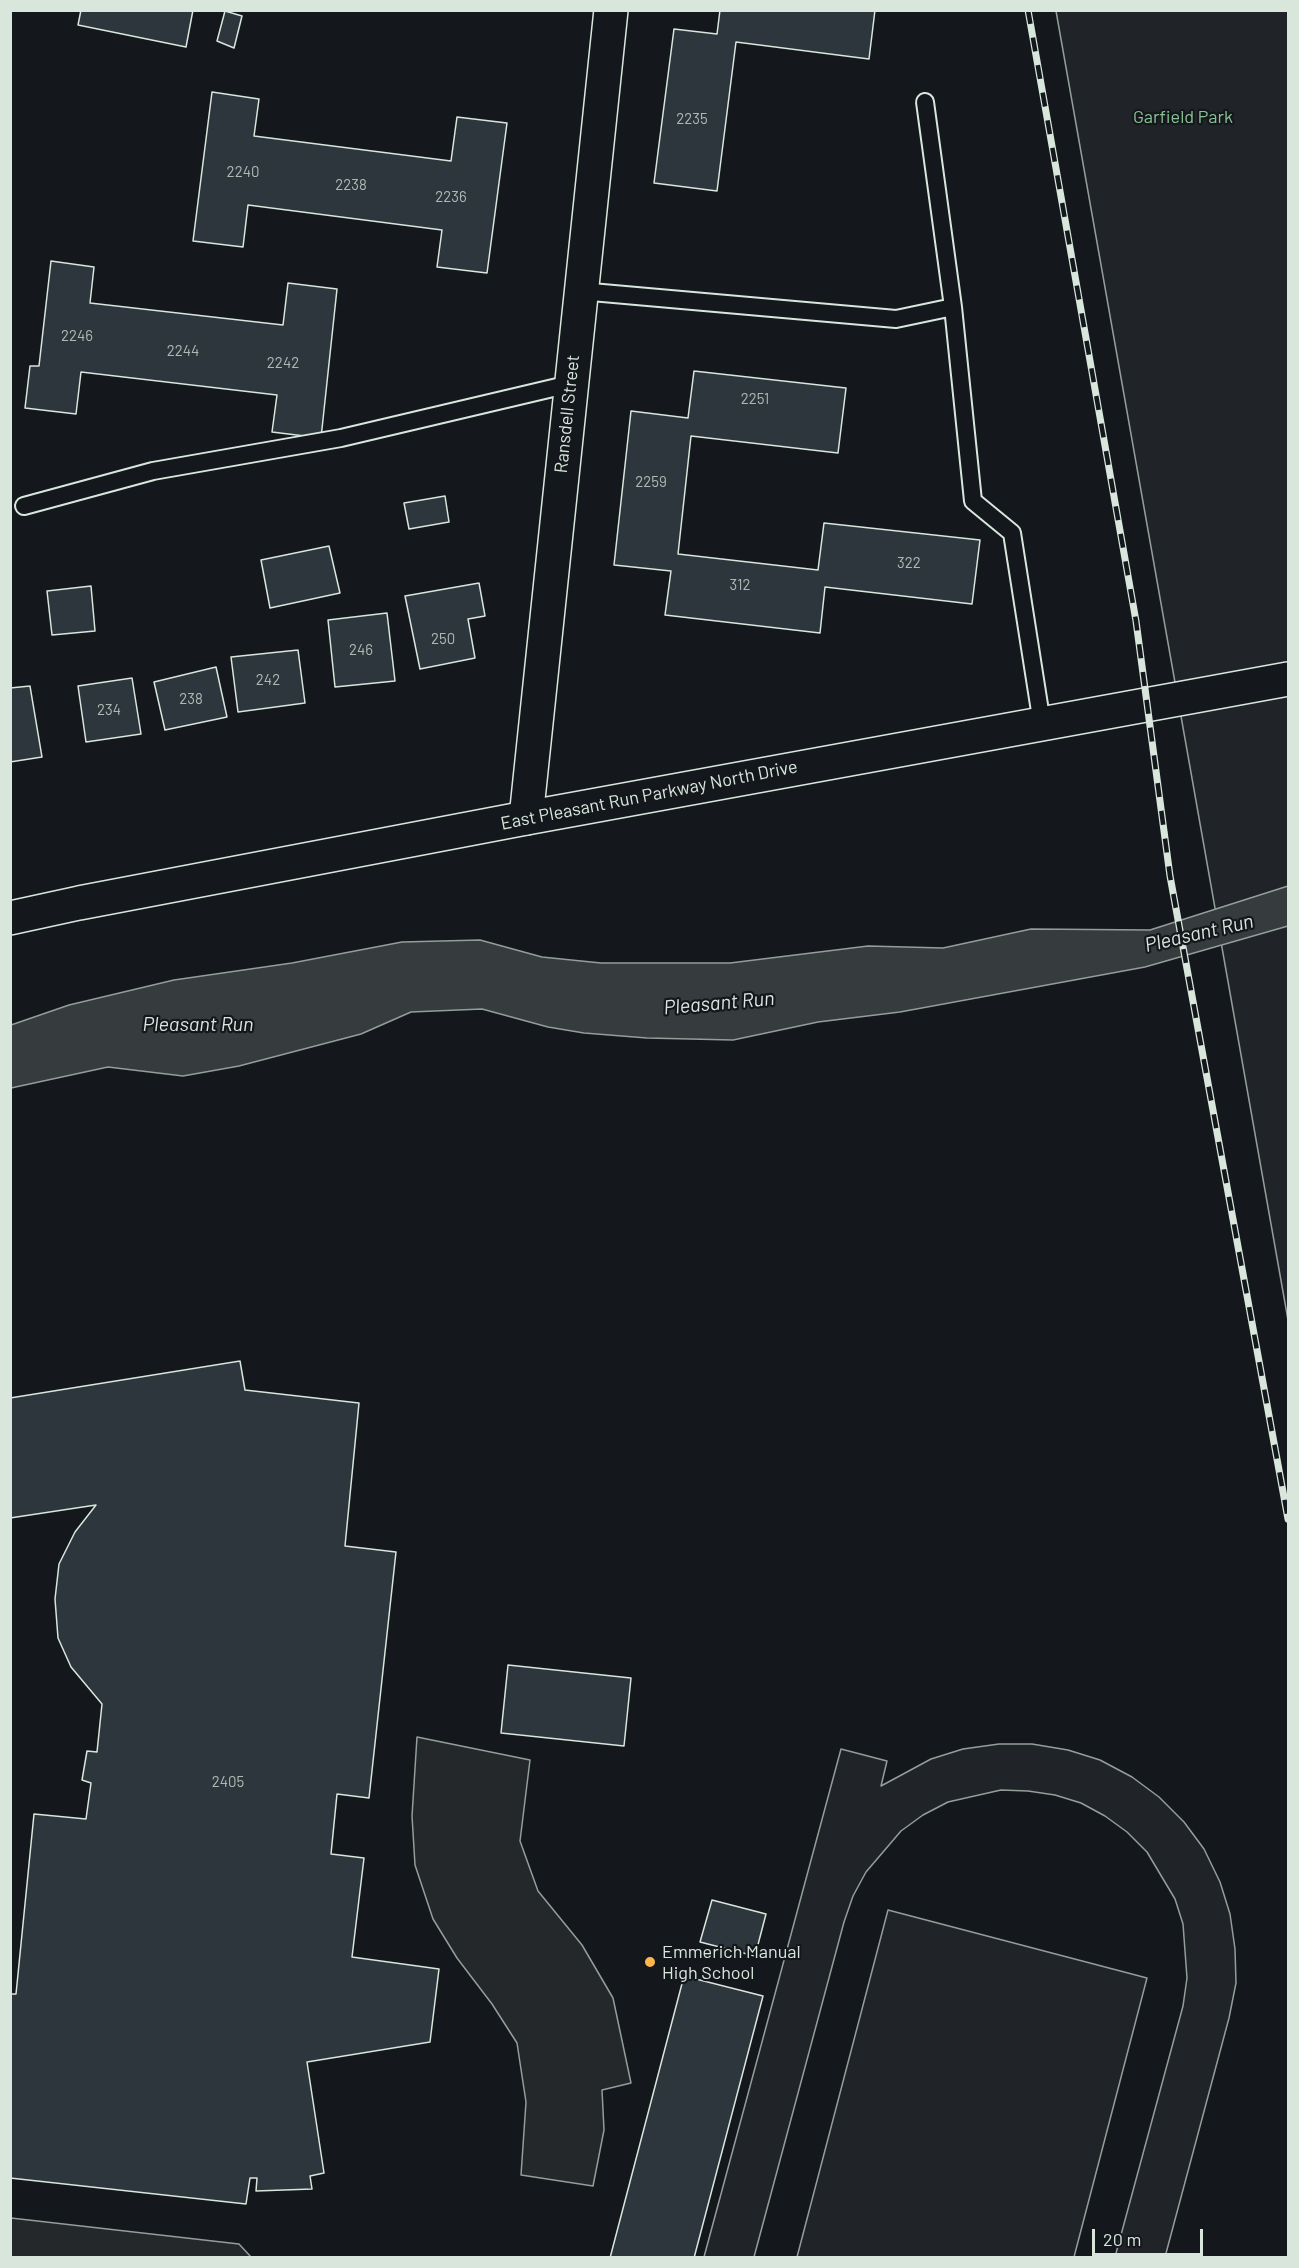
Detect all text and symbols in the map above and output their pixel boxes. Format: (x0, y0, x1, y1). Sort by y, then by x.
park label: Garfield Park (1133, 106, 1233, 128)
house number: 2235 (676, 110, 708, 128)
house number: 2240 (227, 163, 259, 181)
house number: 2238 (335, 176, 367, 194)
house number: 2236 (435, 188, 467, 206)
house number: 2246 (61, 327, 93, 345)
house number: 2244 (167, 342, 199, 360)
house number: 2242 (267, 354, 299, 372)
street label: Ransdell Street (550, 354, 584, 474)
house number: 2251 (741, 390, 769, 408)
house number: 2259 (635, 473, 667, 491)
house number: 322 (897, 554, 921, 572)
house number: 312 (730, 576, 750, 594)
house number: 250 (431, 630, 455, 648)
house number: 246 (349, 641, 373, 659)
house number: 242 (256, 671, 280, 689)
house number: 238 (179, 690, 203, 708)
house number: 234 (97, 701, 121, 719)
street label: East Pleasant Run Parkway North Drive (499, 756, 799, 834)
water label: Pleasant Run (1142, 909, 1256, 957)
water label: Pleasant Run (663, 986, 775, 1020)
water label: Pleasant Run (143, 1012, 253, 1036)
house number: 2405 (212, 1773, 244, 1791)
place label: Emmerich Manual High School (662, 1941, 801, 1984)
marker: Emmerich Manual High School (643, 1955, 657, 1969)
scale bar (1095, 2217, 1206, 2255)
text: 20 m (1103, 2228, 1141, 2250)

